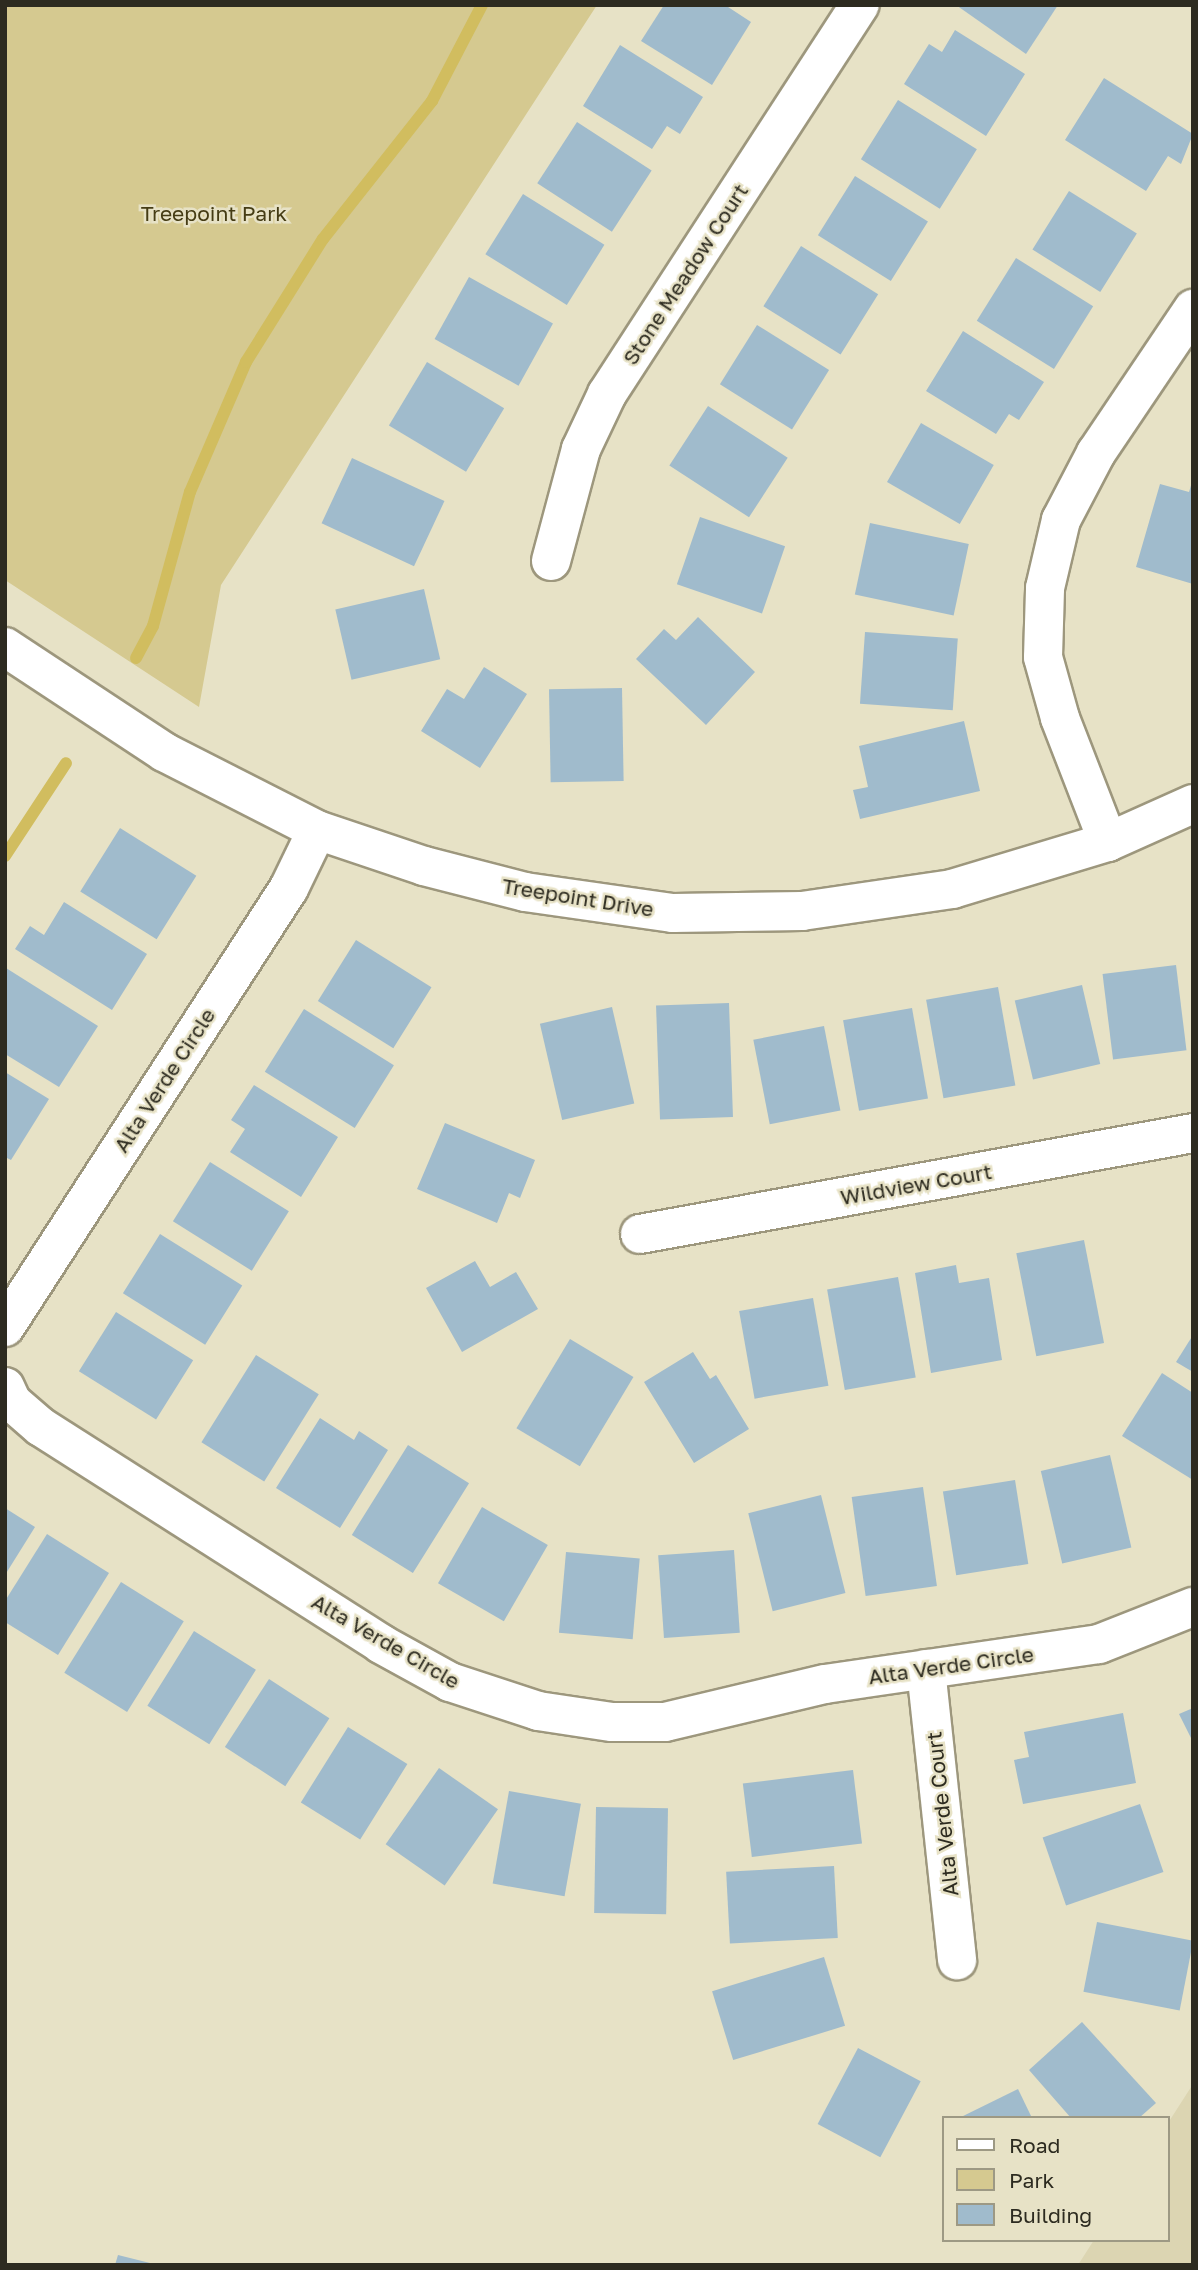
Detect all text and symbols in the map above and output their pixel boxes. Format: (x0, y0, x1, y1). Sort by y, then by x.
street label: Stone Meadow Court (617, 179, 753, 369)
park label: Treepoint Park (141, 200, 287, 226)
street label: Treepoint Drive (500, 873, 656, 921)
street label: Alta Verde Circle (108, 1003, 220, 1157)
street label: Wildview Court (838, 1158, 994, 1210)
street label: Alta Verde Circle (307, 1588, 465, 1694)
street label: Alta Verde Circle (867, 1641, 1035, 1689)
street label: Alta Verde Court (921, 1730, 963, 1898)
legend (942, 2116, 1170, 2242)
text: Road (1009, 2132, 1060, 2158)
text: Park (1009, 2167, 1054, 2193)
text: Building (1009, 2202, 1092, 2228)

